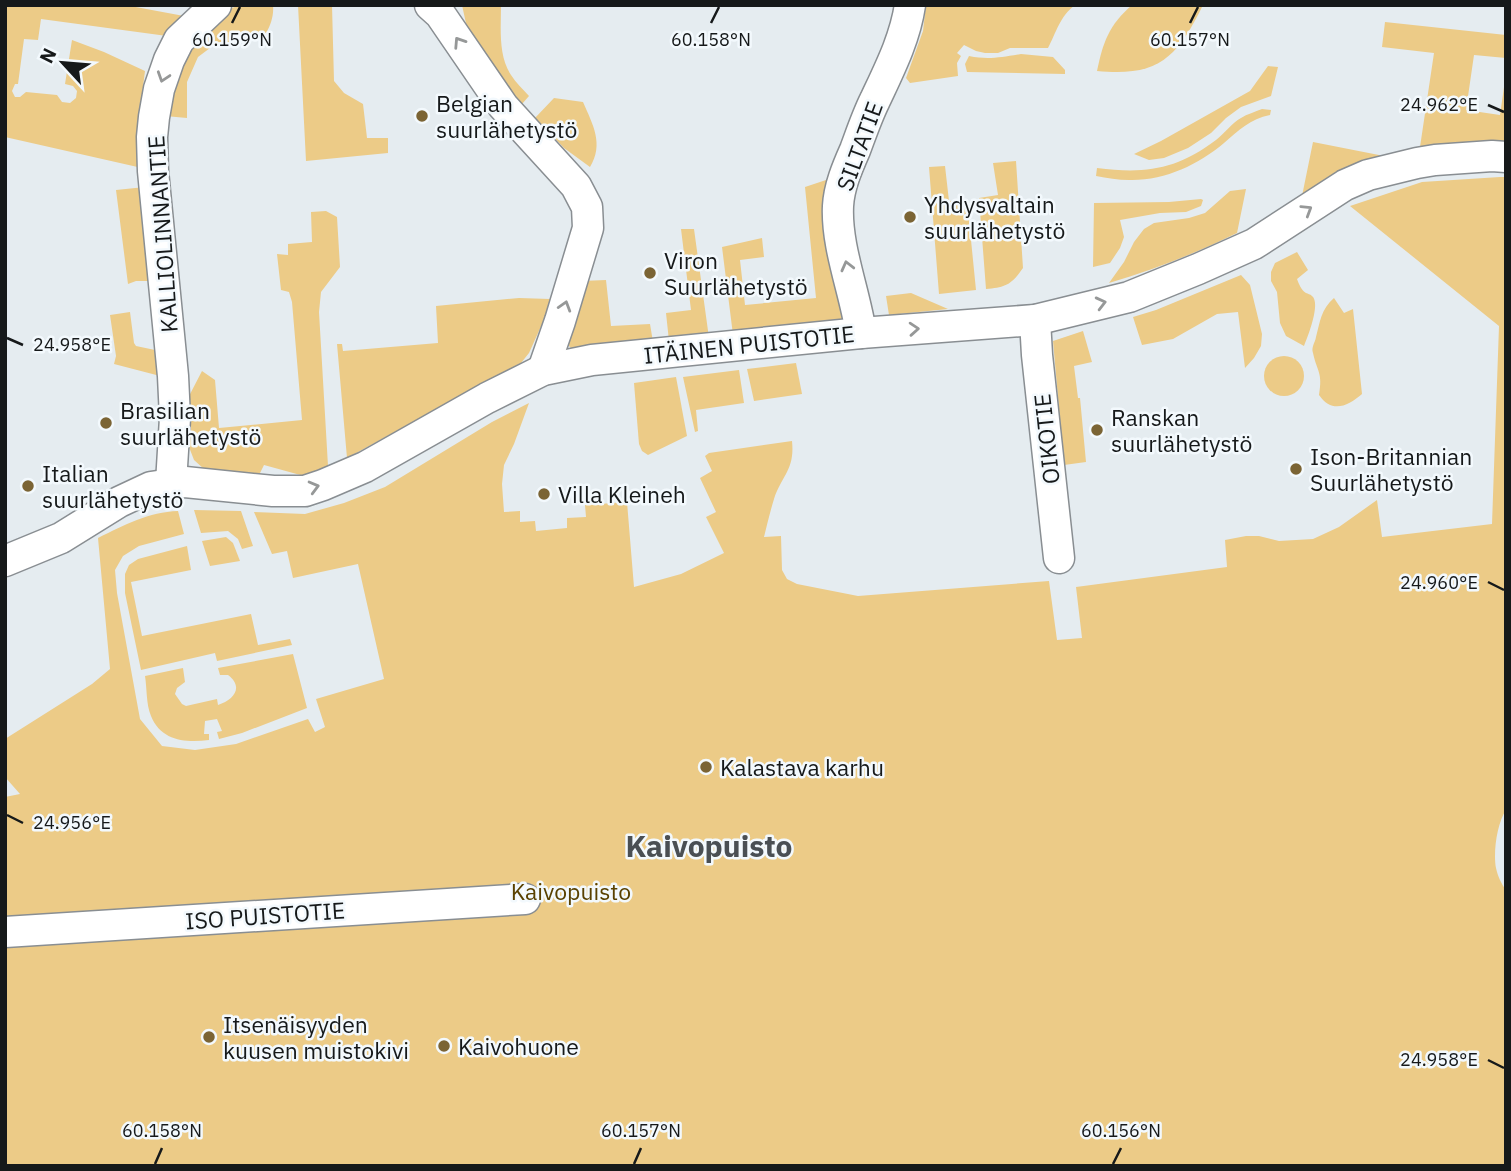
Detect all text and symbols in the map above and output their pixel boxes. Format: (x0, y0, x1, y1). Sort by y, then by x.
north arrow (28, 28, 98, 98)
text: 60.159°N (192, 28, 272, 51)
text: 60.158°N (671, 28, 751, 51)
text: 60.157°N (1150, 28, 1230, 51)
one-way arrow (454, 36, 467, 49)
text: N (34, 44, 62, 67)
one-way arrow (157, 70, 172, 82)
place label: Belgian suurlähetystö (436, 88, 577, 144)
text: 24.962°E (1400, 93, 1478, 116)
street label: SILTATIE (829, 97, 889, 195)
marker: Belgian suurlähetystö (414, 108, 430, 124)
street label: KALLIOLINNANTIE (140, 134, 184, 334)
place label: Yhdysvaltain suurlähetystö (924, 189, 1065, 245)
one-way arrow (1300, 205, 1313, 218)
marker: Yhdysvaltain suurlähetystö (902, 209, 918, 225)
place label: Viron Suurlähetystö (664, 245, 808, 301)
one-way arrow (841, 260, 855, 272)
marker: Viron Suurlähetystö (642, 265, 658, 281)
one-way arrow (1095, 297, 1107, 312)
one-way arrow (557, 300, 571, 312)
street label: ITÄINEN PUISTOTIE (642, 318, 856, 370)
one-way arrow (909, 322, 920, 337)
text: 24.958°E (33, 333, 111, 356)
street label: OIKOTIE (1026, 392, 1066, 486)
place label: Brasilian suurlähetystö (120, 395, 261, 451)
place label: Ranskan suurlähetystö (1111, 402, 1252, 458)
marker: Brasilian suurlähetystö (98, 415, 114, 431)
marker: Ranskan suurlähetystö (1089, 422, 1105, 438)
place label: Ison-Britannian Suurlähetystö (1310, 441, 1472, 497)
place label: Italian suurlähetystö (42, 458, 183, 514)
marker: Ison-Britannian Suurlähetystö (1288, 461, 1304, 477)
marker: Italian suurlähetystö (20, 478, 36, 494)
place label: Villa Kleineh (558, 479, 686, 509)
one-way arrow (308, 481, 320, 496)
marker: Villa Kleineh (536, 486, 552, 502)
text: 24.960°E (1400, 571, 1478, 594)
place label: Kalastava karhu (720, 752, 884, 782)
marker: Kalastava karhu (698, 759, 714, 775)
text: 24.956°E (33, 811, 111, 834)
district label: Kaivopuisto (626, 826, 792, 865)
park label: Kaivopuisto (511, 876, 631, 906)
street label: ISO PUISTOTIE (184, 894, 346, 936)
place label: Itsenäisyyden kuusen muistokivi (223, 1009, 409, 1065)
marker: Itsenäisyyden kuusen muistokivi (201, 1029, 217, 1045)
place label: Kaivohuone (458, 1031, 579, 1061)
marker: Kaivohuone (436, 1038, 452, 1054)
text: 24.958°E (1400, 1048, 1478, 1071)
text: 60.158°N (122, 1119, 202, 1142)
text: 60.157°N (601, 1119, 681, 1142)
text: 60.156°N (1081, 1119, 1161, 1142)

